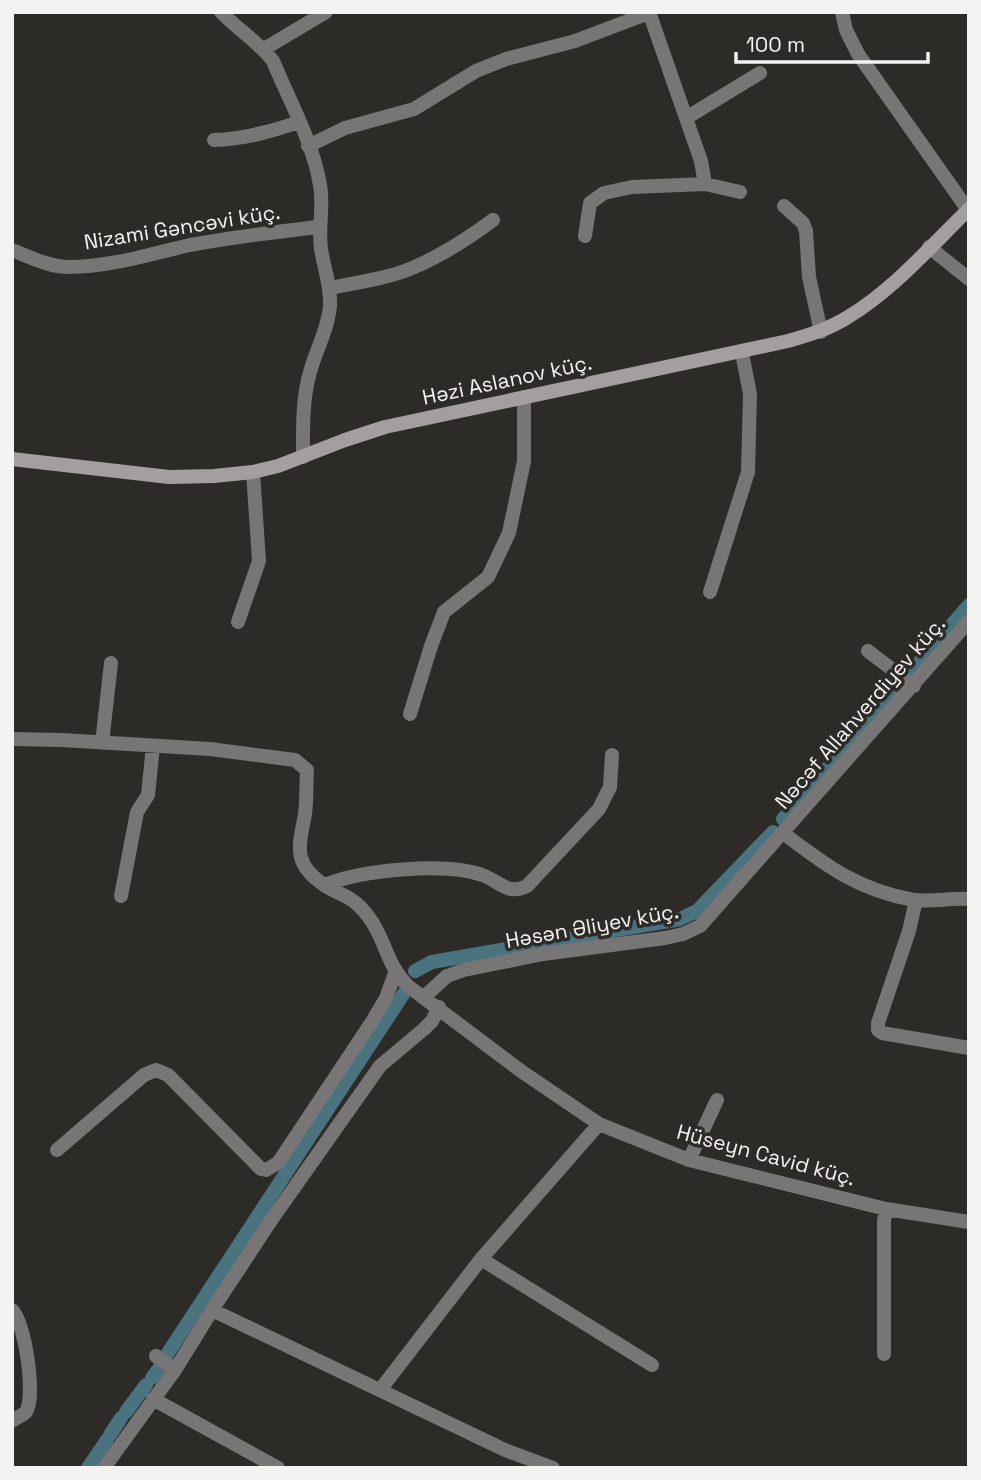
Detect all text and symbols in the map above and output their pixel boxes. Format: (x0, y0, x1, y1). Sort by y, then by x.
scale bar (736, 21, 928, 65)
text: 100 m (746, 31, 805, 58)
street label: Nizami Gəncəvi küç. (82, 198, 282, 255)
street label: Həzi Aslanov küç. (420, 348, 594, 411)
street label: Nəcəf Allahverdiyev küç. (769, 611, 951, 815)
street label: Həsən Əliyev küç. (503, 897, 681, 954)
street label: Hüseyn Cavid küç. (674, 1118, 858, 1191)

